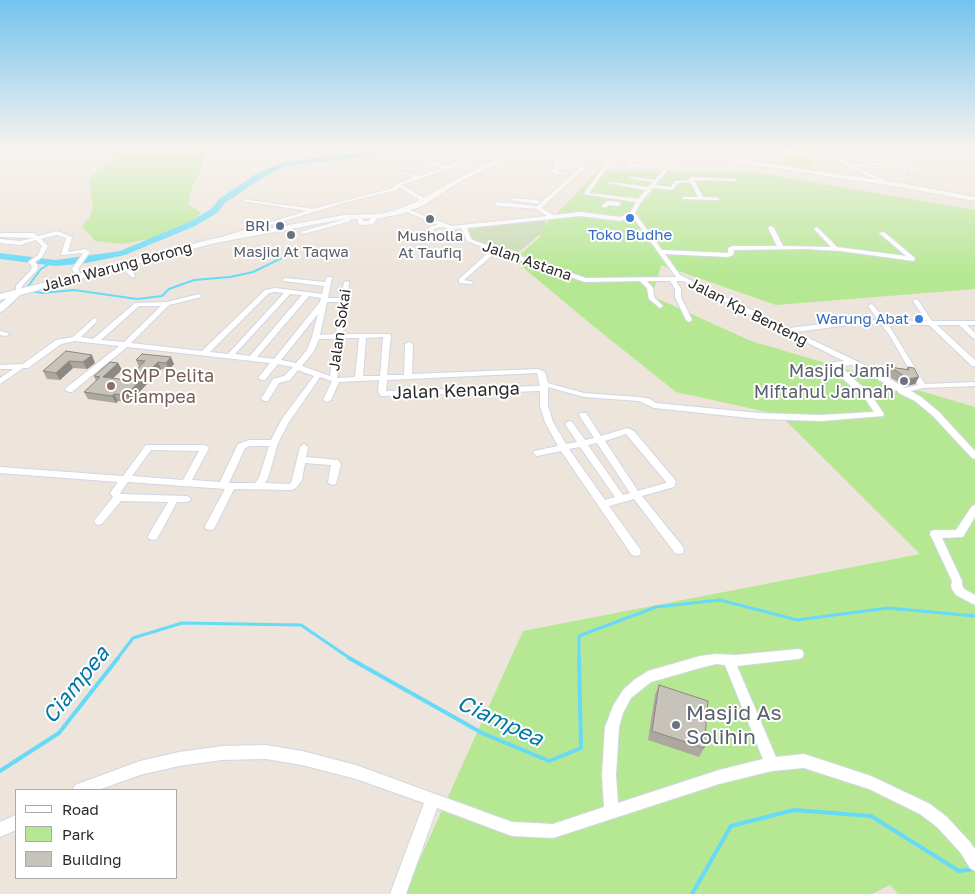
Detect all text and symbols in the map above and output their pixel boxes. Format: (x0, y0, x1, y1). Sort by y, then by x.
marker: Toko Budhe (624, 212, 636, 224)
marker: Musholla At Taufiq (424, 213, 436, 225)
place label: BRI (245, 217, 270, 235)
marker: BRI (274, 220, 286, 232)
place label: Toko Budhe (588, 226, 672, 244)
place label: Musholla At Taufiq (397, 227, 463, 262)
marker: Masjid At Taqwa (285, 229, 297, 241)
street label: Jalan Astana (480, 237, 574, 285)
street label: Jalan Warung Borong (40, 238, 194, 296)
place label: Masjid At Taqwa (233, 243, 349, 261)
street label: Jalan Kp. Benteng (685, 274, 811, 350)
street label: Jalan Sokai (325, 288, 355, 372)
place label: Warung Abat (816, 310, 909, 328)
marker: Warung Abat (913, 313, 925, 325)
place label: Masjid Jami' Miftahul Jannah (754, 360, 894, 402)
place label: SMP Pelita Ciampea (121, 365, 214, 408)
marker: Masjid Jami' Miftahul Jannah (898, 375, 910, 387)
street label: Jalan Kenanga (392, 378, 520, 404)
marker: SMP Pelita Ciampea (105, 380, 117, 392)
water label: Ciampea (37, 641, 115, 729)
water label: Ciampea (453, 690, 547, 752)
place label: Masjid As Solihin (686, 700, 782, 750)
marker: Masjid As Solihin (670, 719, 682, 731)
legend (15, 789, 178, 879)
text: Road (62, 800, 99, 818)
text: Park (62, 825, 94, 843)
text: Building (62, 850, 122, 868)

